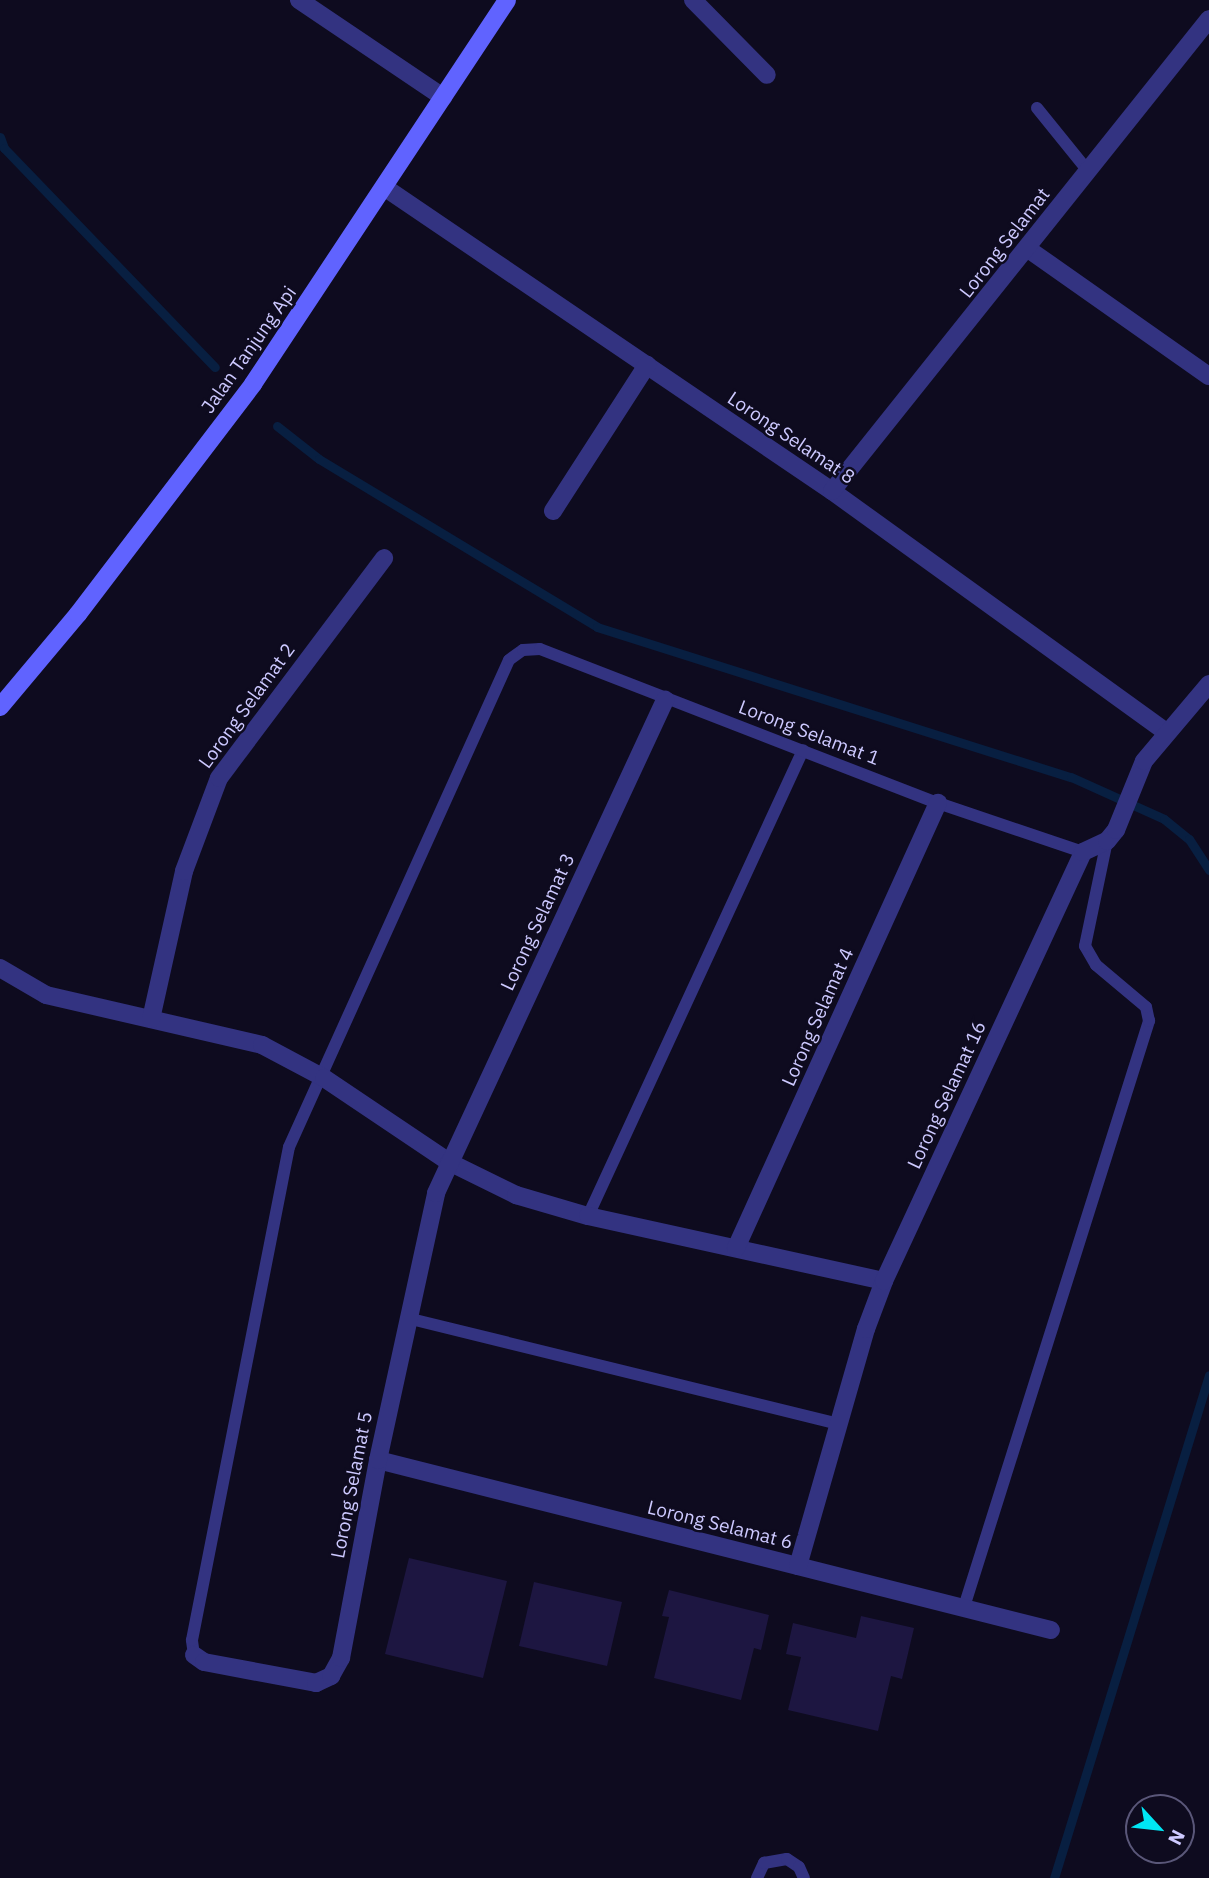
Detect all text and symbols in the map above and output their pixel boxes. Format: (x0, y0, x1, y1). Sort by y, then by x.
street label: Lorong Selamat (955, 184, 1055, 302)
street label: Jalan Tanjung Api (197, 282, 301, 418)
street label: Lorong Selamat 8 (723, 387, 859, 489)
street label: Lorong Selamat 2 (194, 639, 300, 773)
street label: Lorong Selamat 1 (735, 696, 883, 770)
street label: Lorong Selamat 3 (496, 850, 580, 994)
street label: Lorong Selamat 4 (777, 944, 859, 1090)
street label: Lorong Selamat 16 (903, 1018, 991, 1172)
street label: Lorong Selamat 5 (327, 1410, 377, 1560)
street label: Lorong Selamat 6 (645, 1496, 795, 1554)
north arrow (1125, 1794, 1195, 1864)
text: N (1163, 1826, 1191, 1849)

